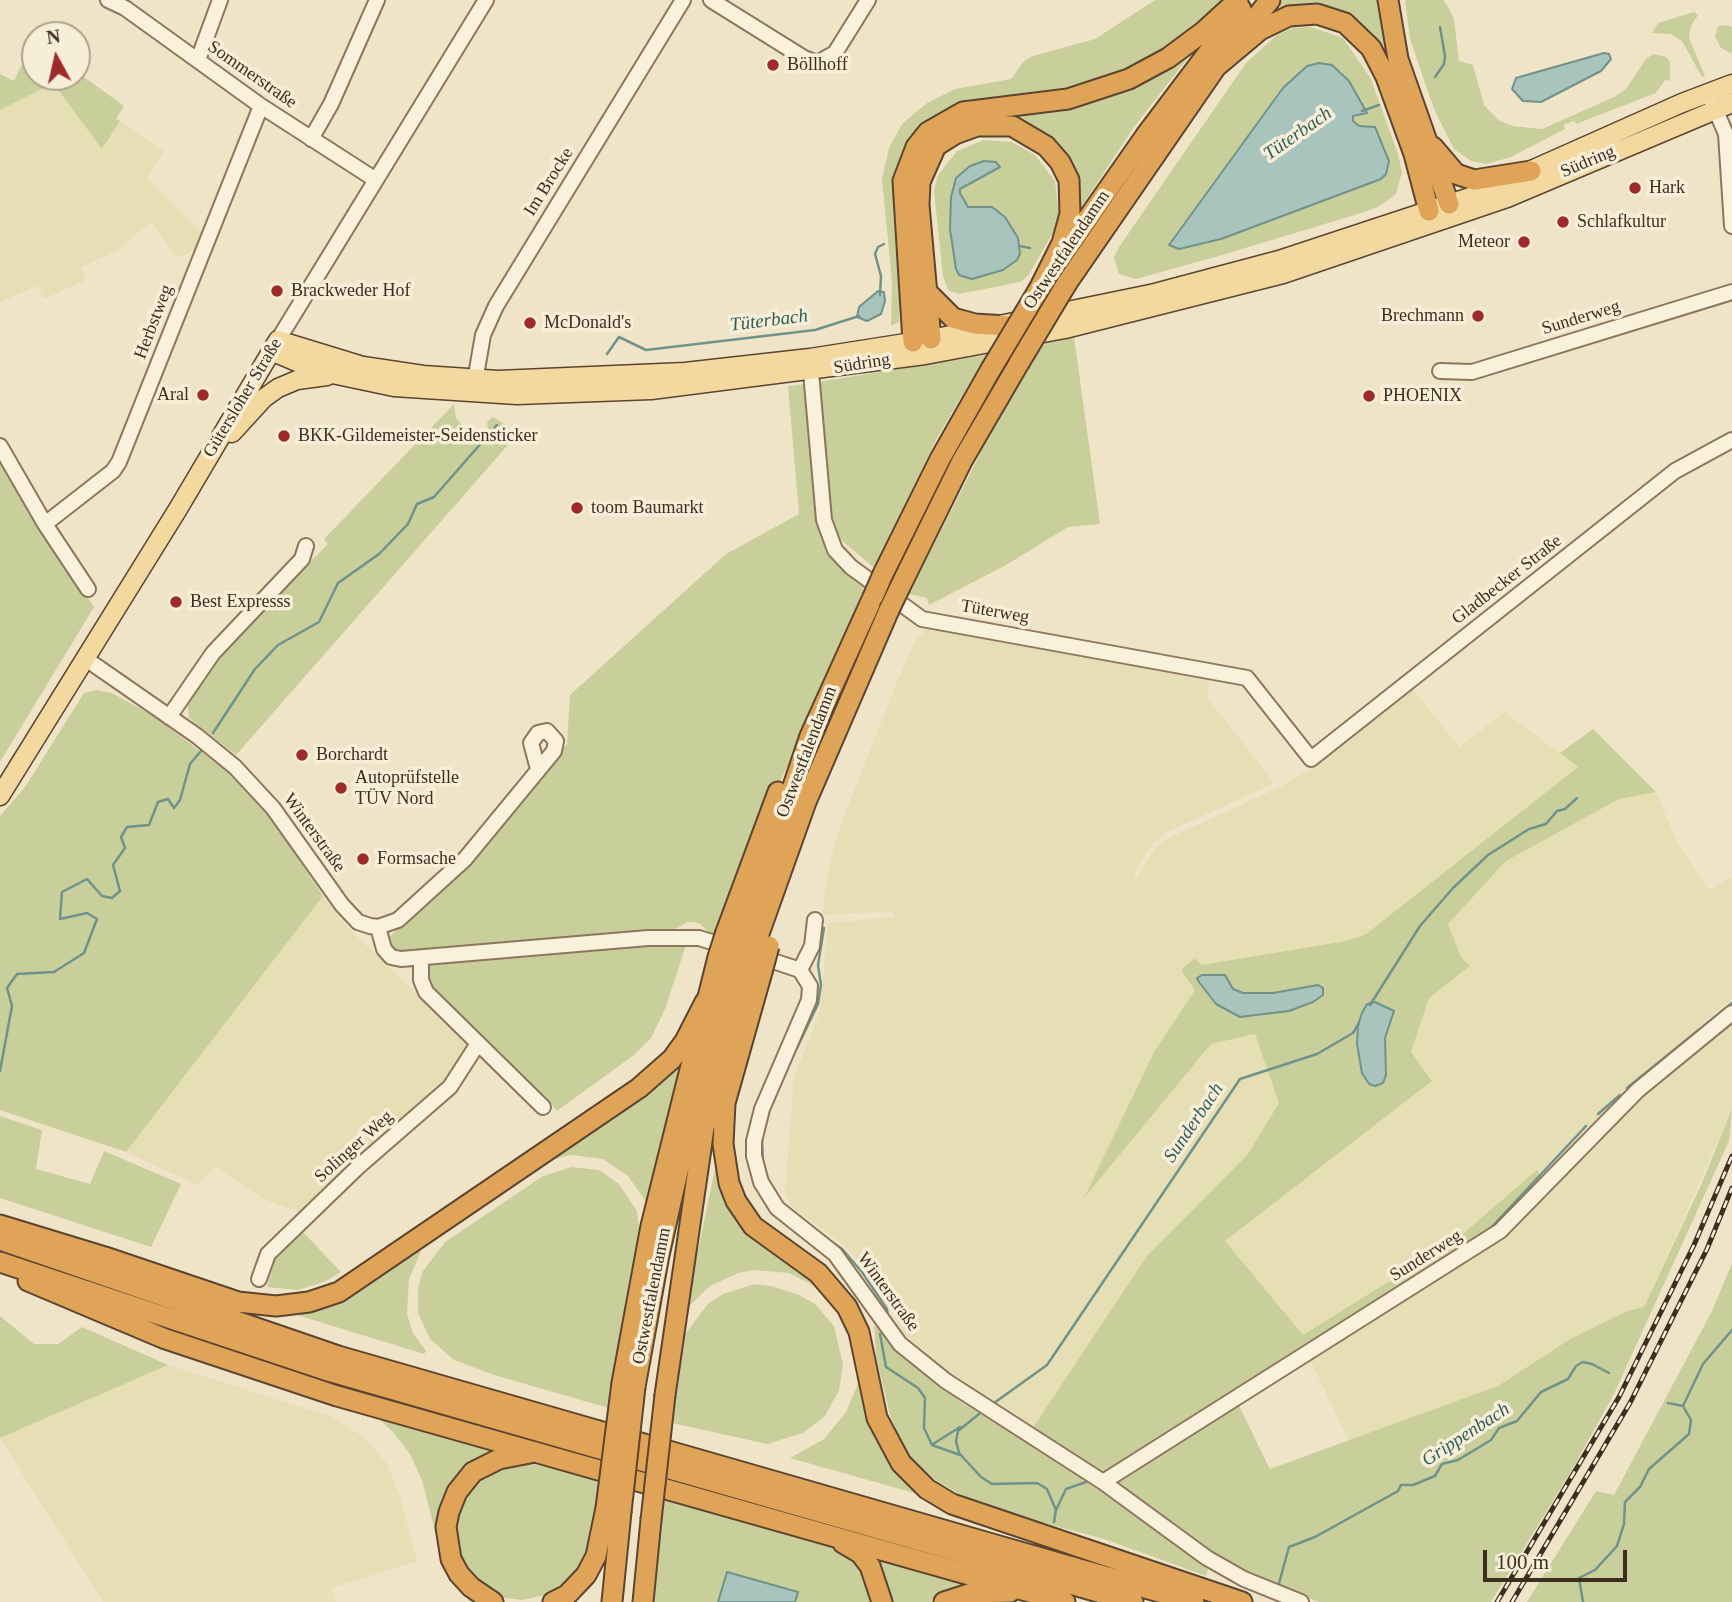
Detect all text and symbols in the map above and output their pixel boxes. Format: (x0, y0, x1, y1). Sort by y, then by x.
north arrow (21, 21, 91, 91)
text: N (45, 25, 62, 48)
street label: Sommerstraße (203, 36, 301, 114)
place label: Böllhoff (787, 54, 848, 76)
marker: Böllhoff (765, 57, 781, 73)
water label: Tüterbach (1259, 102, 1337, 166)
street label: Südring (1558, 141, 1618, 183)
street label: Im Brocke (520, 144, 578, 220)
place label: Hark (1649, 177, 1685, 199)
marker: Hark (1627, 180, 1643, 196)
street label: Ostwestfalendamm (1019, 186, 1115, 314)
place label: Schlafkultur (1577, 211, 1666, 233)
marker: Schlafkultur (1555, 214, 1571, 230)
place label: Meteor (1458, 231, 1510, 253)
marker: Meteor (1516, 234, 1532, 250)
place label: Brackweder Hof (291, 280, 410, 302)
street label: Herbstweg (130, 282, 178, 362)
marker: Brackweder Hof (269, 283, 285, 299)
street label: Sunderweg (1539, 296, 1623, 340)
water label: Tüterbach (729, 305, 809, 337)
place label: Brechmann (1381, 305, 1464, 327)
marker: Brechmann (1470, 308, 1486, 324)
place label: McDonald's (544, 312, 631, 334)
marker: McDonald's (522, 315, 538, 331)
street label: Gütersloher Straße (199, 334, 287, 462)
street label: Südring (832, 349, 892, 379)
place label: Aral (157, 384, 189, 406)
place label: PHOENIX (1383, 385, 1462, 407)
marker: Aral (195, 387, 211, 403)
marker: PHOENIX (1361, 388, 1377, 404)
place label: BKK-Gildemeister-Seidensticker (298, 425, 538, 447)
marker: BKK-Gildemeister-Seidensticker (276, 428, 292, 444)
place label: toom Baumarkt (591, 497, 703, 519)
marker: toom Baumarkt (569, 500, 585, 516)
street label: Gladbecker Straße (1448, 530, 1566, 630)
place label: Best Expresss (190, 591, 290, 613)
marker: Best Expresss (168, 594, 184, 610)
street label: Tüterweg (959, 595, 1031, 629)
street label: Ostwestfalendamm (772, 683, 842, 821)
place label: Borchardt (316, 744, 388, 766)
marker: Borchardt (294, 747, 310, 763)
place label: Autoprüfstelle TÜV Nord (355, 767, 459, 810)
marker: Autoprüfstelle TÜV Nord (333, 780, 349, 796)
street label: Winterstraße (278, 789, 350, 877)
place label: Formsache (377, 848, 456, 870)
marker: Formsache (355, 851, 371, 867)
water label: Sunderbach (1159, 1079, 1229, 1167)
street label: Solinger Weg (310, 1106, 398, 1188)
street label: Sunderweg (1386, 1225, 1466, 1287)
street label: Ostwestfalendamm (628, 1226, 676, 1366)
street label: Winterstraße (852, 1248, 924, 1336)
water label: Grippenbach (1418, 1398, 1514, 1472)
scale bar (1487, 1536, 1630, 1580)
text: 100 m (1496, 1550, 1549, 1574)

